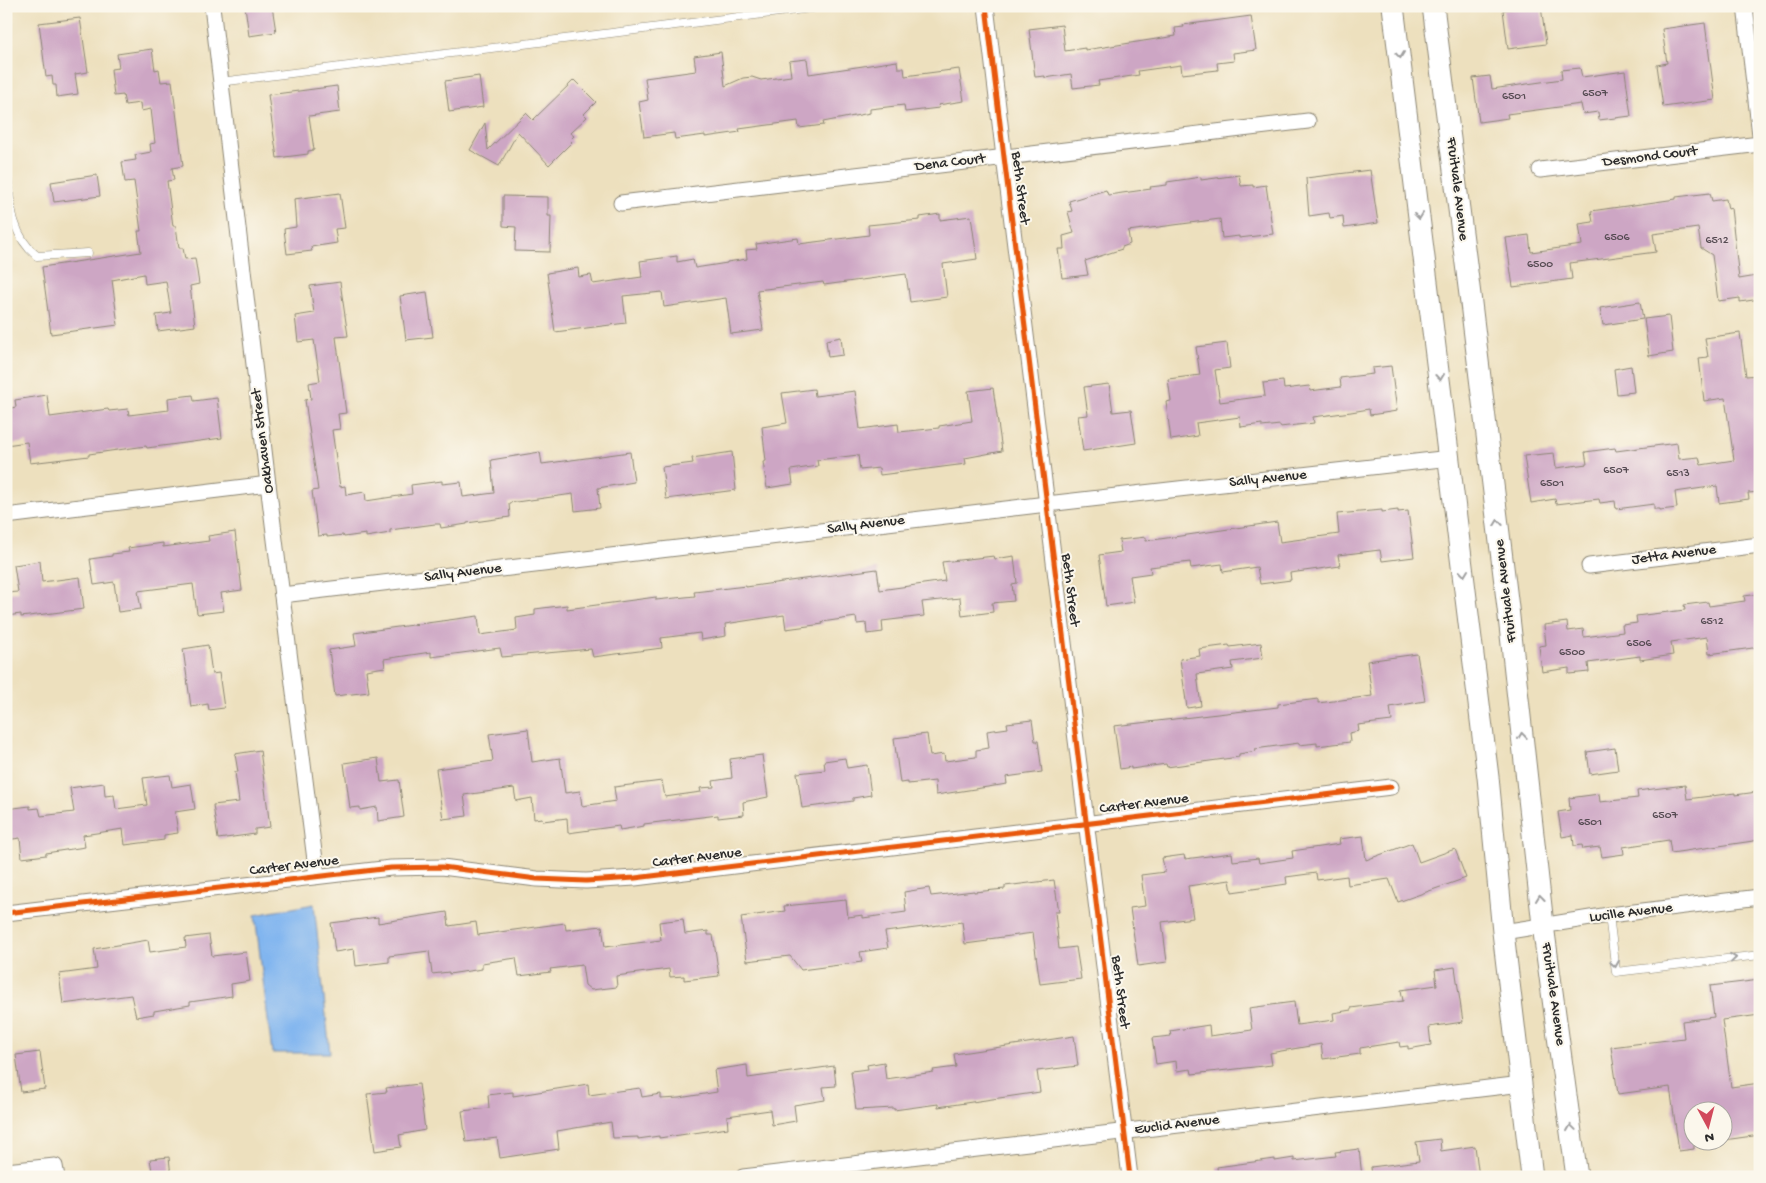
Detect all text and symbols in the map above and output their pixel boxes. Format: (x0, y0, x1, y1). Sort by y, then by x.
one-way arrow (1394, 50, 1404, 59)
house number: 6507 (1582, 87, 1608, 101)
house number: 6501 (1502, 90, 1526, 104)
street label: Fruitvale Avenue (1442, 135, 1472, 242)
street label: Desmond Court (1601, 142, 1700, 172)
street label: Dena Court (913, 150, 988, 176)
street label: Beth Street (1006, 150, 1034, 227)
one-way arrow (1413, 212, 1424, 220)
house number: 6506 (1604, 231, 1631, 245)
house number: 6512 (1705, 234, 1729, 248)
house number: 6500 (1527, 258, 1553, 272)
one-way arrow (1434, 373, 1444, 381)
street label: Oakhaven Street (247, 386, 278, 494)
house number: 6507 (1603, 464, 1629, 478)
street label: Sally Avenue (1228, 466, 1308, 492)
house number: 6513 (1666, 467, 1690, 481)
house number: 6501 (1540, 477, 1564, 491)
street label: Sally Avenue (826, 511, 906, 539)
one-way arrow (1493, 519, 1504, 527)
street label: Fruitvale Avenue (1491, 538, 1521, 645)
street label: Jetta Avenue (1631, 541, 1717, 569)
street label: Beth Street (1056, 552, 1084, 629)
street label: Sally Avenue (423, 559, 503, 587)
one-way arrow (1458, 569, 1469, 577)
house number: 6512 (1700, 615, 1724, 629)
house number: 6506 (1626, 637, 1653, 651)
house number: 6500 (1559, 646, 1585, 660)
one-way arrow (1517, 732, 1528, 740)
street label: Carter Avenue (1098, 790, 1190, 818)
house number: 6507 (1652, 809, 1678, 823)
house number: 6501 (1578, 816, 1602, 830)
street label: Carter Avenue (651, 844, 743, 872)
street label: Carter Avenue (248, 852, 340, 880)
one-way arrow (1535, 894, 1546, 902)
street label: Lucille Avenue (1588, 899, 1674, 927)
street label: Fruitvale Avenue (1537, 940, 1569, 1047)
one-way arrow (1729, 953, 1737, 964)
street label: Beth Street (1106, 954, 1134, 1031)
one-way arrow (1609, 960, 1620, 968)
north arrow (1684, 1100, 1734, 1150)
street label: Euclid Avenue (1133, 1111, 1221, 1139)
one-way arrow (1566, 1124, 1577, 1132)
text: N (1704, 1127, 1715, 1145)

